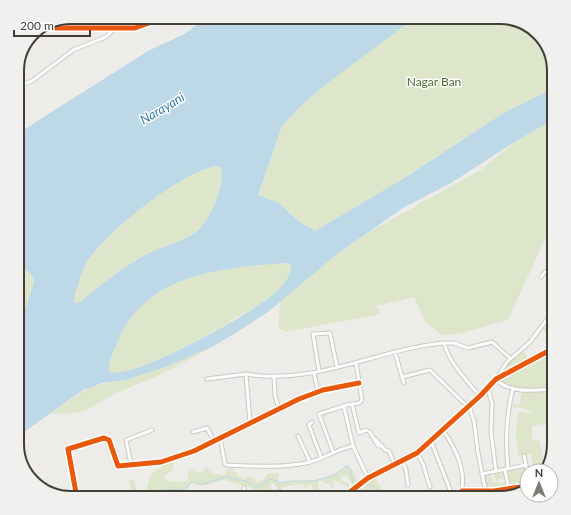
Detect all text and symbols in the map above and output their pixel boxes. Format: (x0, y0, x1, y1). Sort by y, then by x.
scale bar (14, 12, 90, 38)
text: 200 m (20, 18, 54, 33)
park label: Nagar Ban (407, 74, 461, 89)
water label: Narayani (137, 89, 187, 127)
north arrow (519, 463, 559, 503)
text: N (535, 466, 543, 479)

